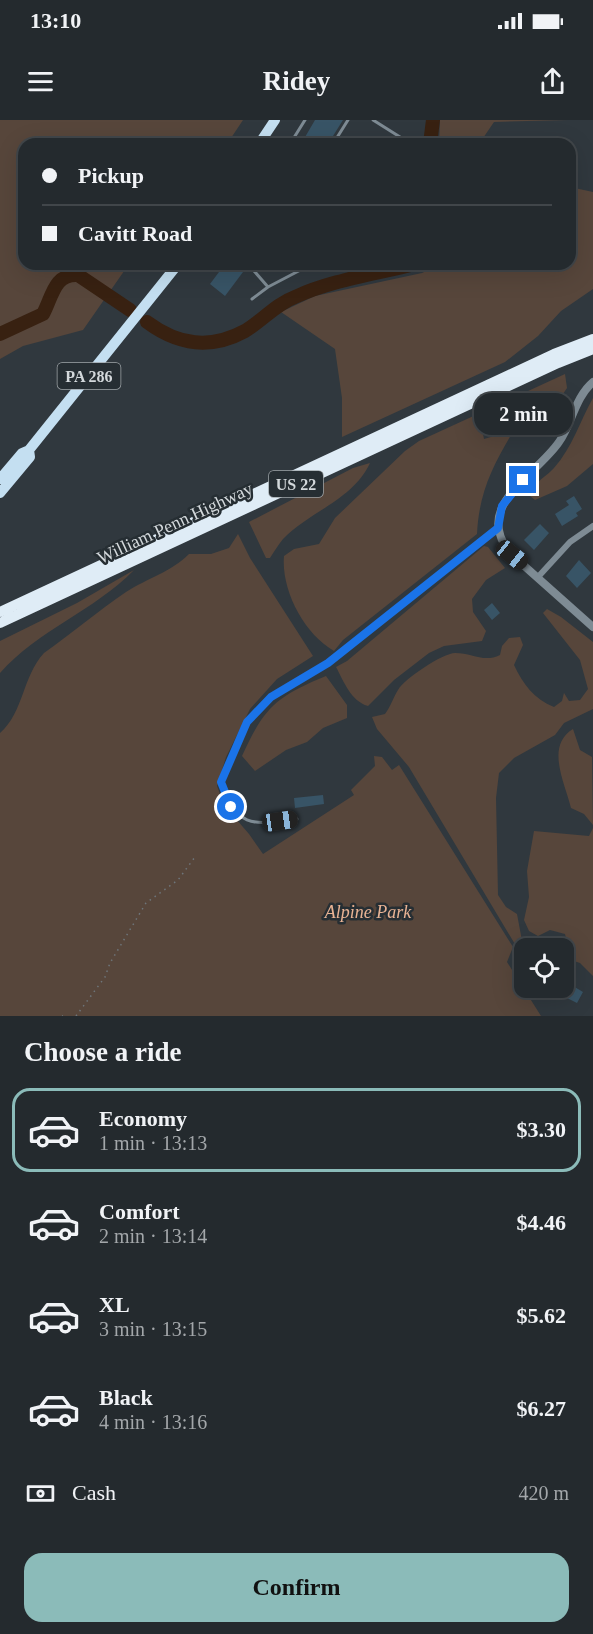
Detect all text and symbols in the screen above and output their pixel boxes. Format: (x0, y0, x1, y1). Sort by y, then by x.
text: 13:10 (30, 8, 81, 33)
icon: menu (24, 65, 57, 98)
icon: share (536, 65, 569, 98)
text: Ridey (263, 66, 330, 96)
text: Pickup (78, 163, 144, 188)
text: Cavitt Road (78, 221, 192, 246)
road number: PA 286 (58, 363, 121, 389)
callout: 2 min (474, 393, 572, 435)
text: 2 min (499, 403, 548, 425)
route end (509, 466, 536, 493)
road number: US 22 (269, 471, 323, 497)
street label: William Penn Highway (94, 478, 256, 568)
car (492, 537, 532, 573)
route start (217, 793, 244, 820)
car (261, 810, 299, 832)
park label: Alpine Park (324, 902, 412, 922)
map controls (514, 938, 574, 998)
button: locate (514, 938, 574, 998)
text: Choose a ride (24, 1037, 182, 1067)
icon: car (27, 1103, 81, 1157)
text: Economy (99, 1106, 187, 1131)
text: $3.30 (517, 1117, 566, 1142)
text: 1 min · 13:13 (99, 1132, 207, 1154)
icon: car (27, 1196, 81, 1250)
text: Comfort (99, 1199, 180, 1224)
text: $4.46 (517, 1210, 566, 1235)
text: 2 min · 13:14 (99, 1225, 207, 1247)
icon: car (27, 1289, 81, 1343)
text: XL (99, 1292, 130, 1317)
text: $5.62 (517, 1303, 566, 1328)
text: 3 min · 13:15 (99, 1318, 207, 1340)
icon: car (27, 1382, 81, 1436)
text: Black (99, 1385, 153, 1410)
text: $6.27 (517, 1396, 566, 1421)
text: 4 min · 13:16 (99, 1411, 207, 1433)
icon: cash (24, 1477, 57, 1510)
text: Cash (72, 1480, 116, 1505)
text: 420 m (518, 1482, 569, 1504)
button: Confirm (24, 1553, 569, 1622)

